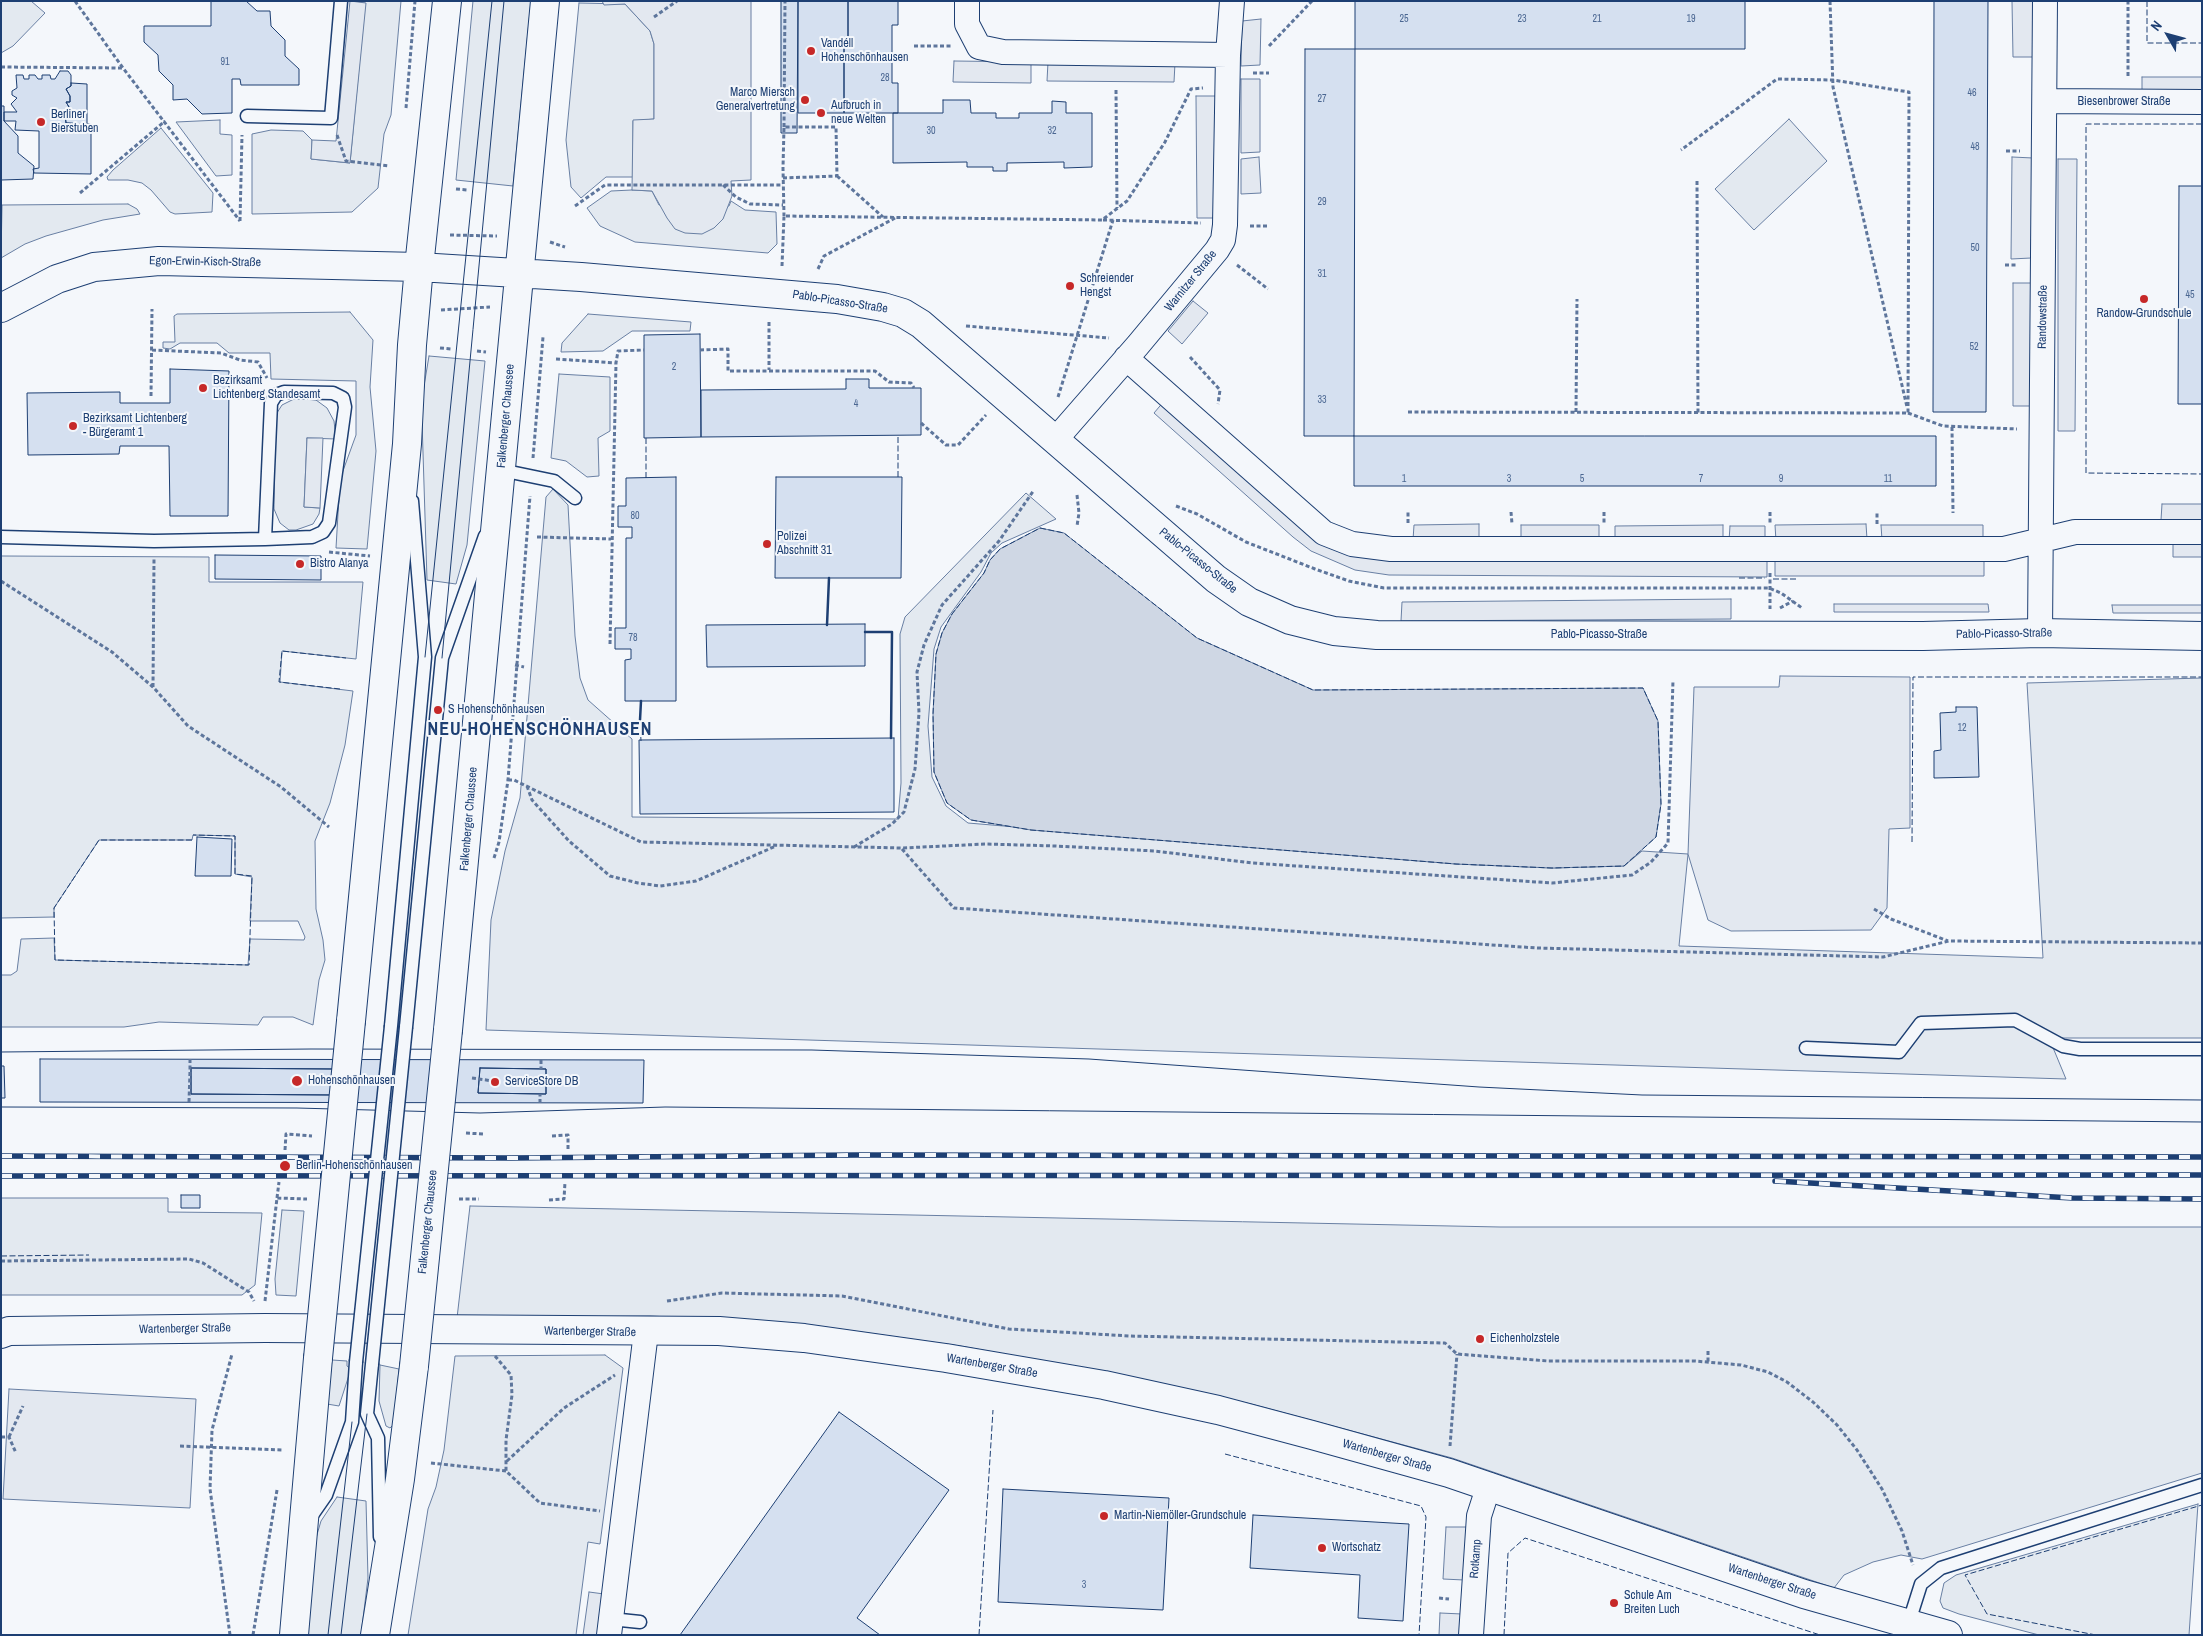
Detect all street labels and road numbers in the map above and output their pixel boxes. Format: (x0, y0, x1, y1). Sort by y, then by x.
street label: Biesenbrower Straße (2078, 95, 2170, 109)
street label: Warnitzer Straße (1162, 247, 1220, 315)
street label: Egon-Erwin-Kisch-Straße (149, 254, 261, 270)
street label: Randowstraße (2035, 285, 2051, 349)
street label: Pablo-Picasso-Straße (791, 287, 889, 317)
street label: Falkenberger Chaussee (494, 363, 518, 469)
street label: Pablo-Picasso-Straße (1156, 525, 1240, 597)
street label: Pablo-Picasso-Straße (1956, 626, 2052, 642)
street label: Pablo-Picasso-Straße (1551, 628, 1647, 642)
street label: Falkenberger Chaussee (457, 766, 481, 872)
street label: Falkenberger Chaussee (415, 1169, 441, 1275)
street label: Wartenberger Straße (139, 1321, 231, 1337)
street label: Wartenberger Straße (544, 1324, 636, 1340)
street label: Wartenberger Straße (945, 1351, 1039, 1381)
street label: Wartenberger Straße (1341, 1436, 1433, 1476)
street label: Rotkamp (1467, 1539, 1485, 1579)
street label: Wartenberger Straße (1726, 1561, 1818, 1603)

